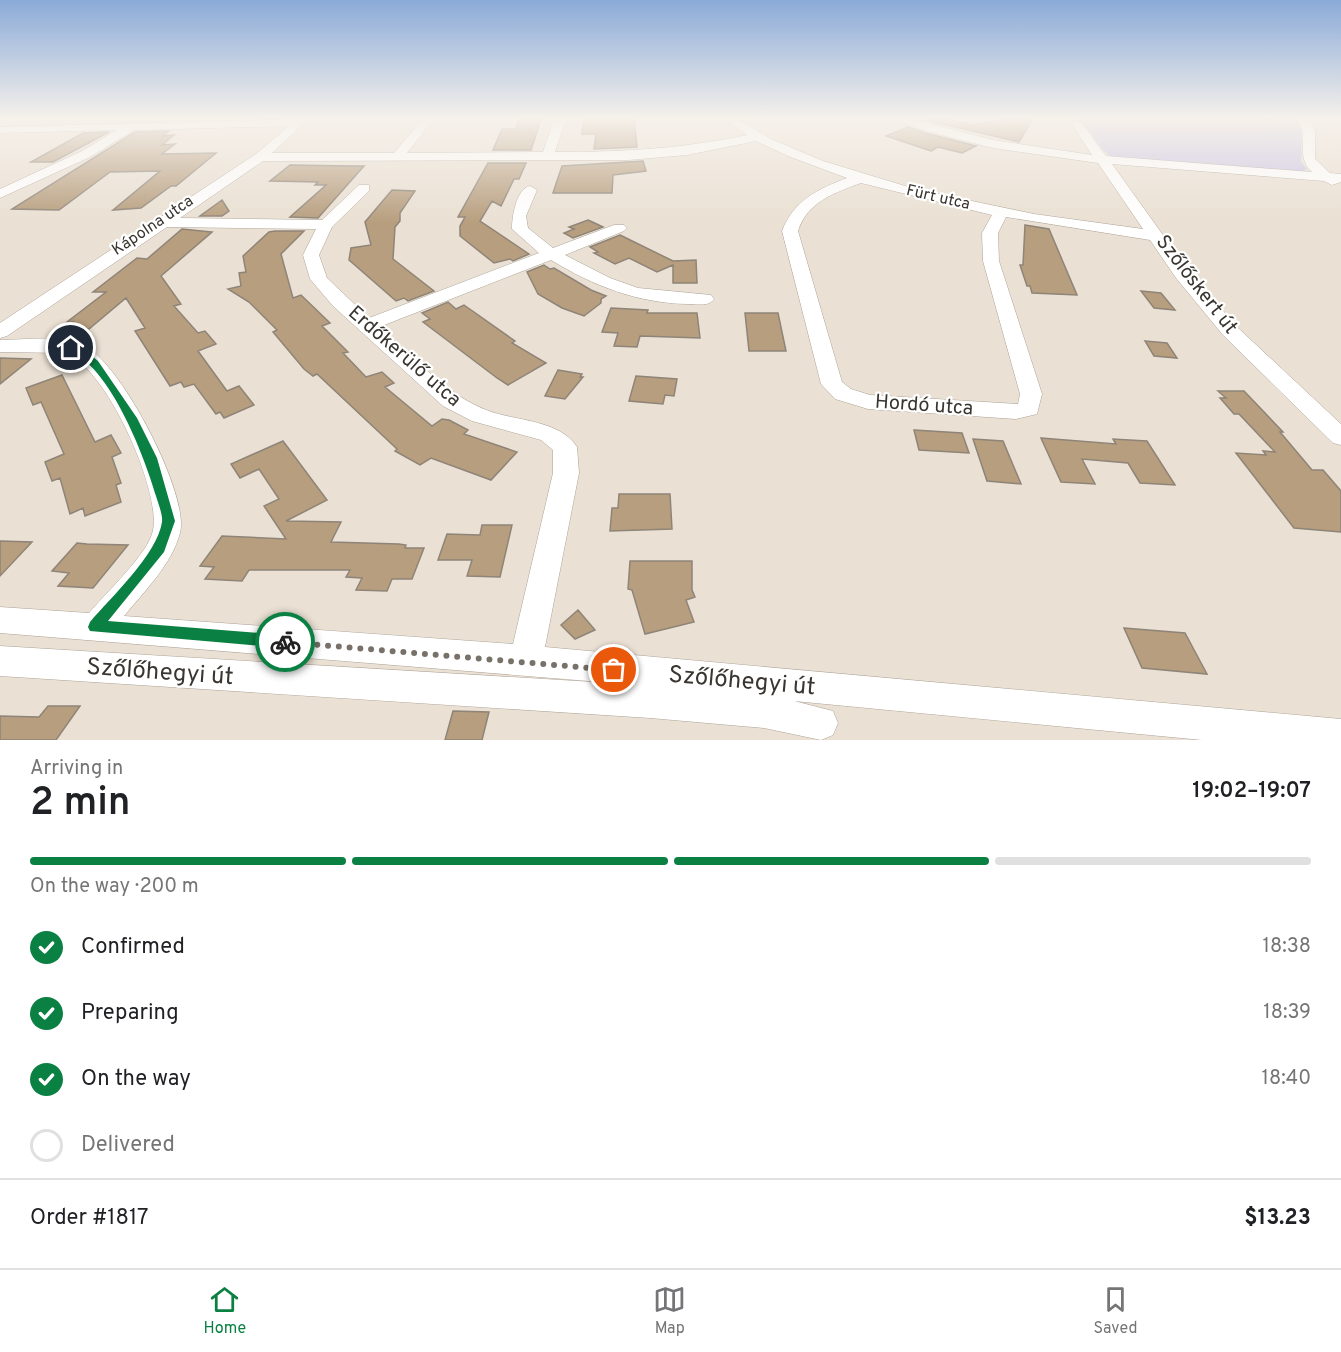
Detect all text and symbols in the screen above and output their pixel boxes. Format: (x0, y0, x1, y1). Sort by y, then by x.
street label: Fürt utca (904, 181, 972, 215)
street label: Kápolna utca (109, 191, 197, 261)
street label: Szőlőskert út (1149, 230, 1243, 340)
street label: Erdőkerülő utca (342, 301, 466, 413)
pin (45, 322, 96, 373)
icon: home (54, 331, 87, 364)
street label: Hordó utca (874, 390, 974, 422)
courier (255, 612, 315, 672)
icon: bike (269, 626, 302, 659)
pin (588, 644, 639, 695)
street label: Szőlőhegyi út (85, 653, 235, 693)
icon: bag (597, 653, 630, 686)
street label: Szőlőhegyi út (667, 661, 817, 703)
text: Arriving in (30, 756, 123, 782)
text: 19:02–19:07 (1192, 778, 1311, 805)
text: 2 min (30, 780, 131, 829)
text: On the way · 200 m (30, 874, 199, 900)
icon: check (30, 931, 63, 964)
text: Confirmed (81, 934, 185, 961)
text: 18:38 (1263, 934, 1311, 960)
icon: check (30, 997, 63, 1030)
text: Preparing (81, 1000, 179, 1027)
text: 18:39 (1263, 1000, 1311, 1026)
icon: check (30, 1063, 63, 1096)
text: On the way (81, 1066, 191, 1093)
text: 18:40 (1262, 1066, 1311, 1092)
text: Delivered (81, 1132, 175, 1159)
text: Order #1817 (30, 1205, 149, 1232)
text: $13.23 (1244, 1205, 1311, 1232)
tab: Home (204, 1283, 246, 1339)
tab: Map (653, 1283, 686, 1339)
tab: Saved (1093, 1283, 1137, 1339)

